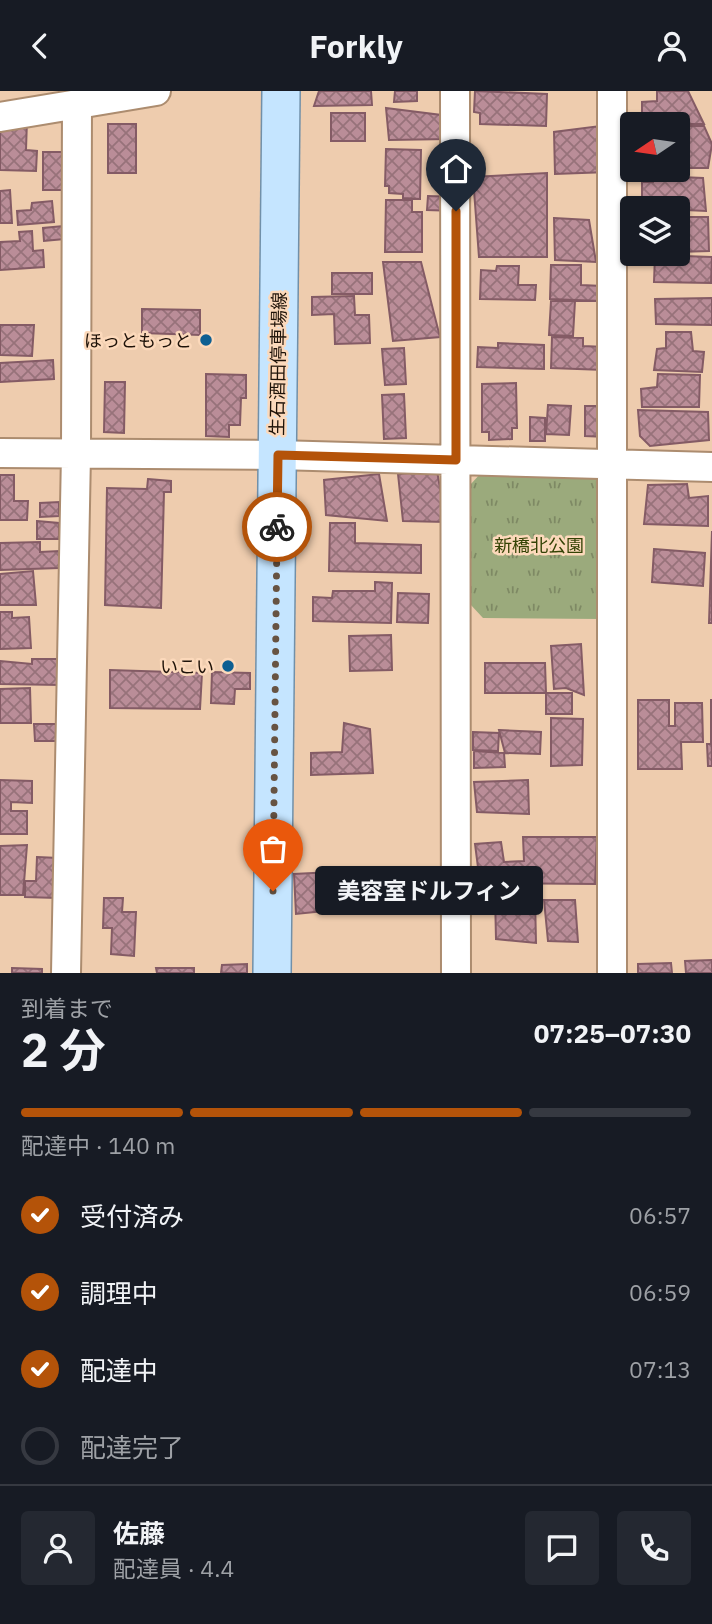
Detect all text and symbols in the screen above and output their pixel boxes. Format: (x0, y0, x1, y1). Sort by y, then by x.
text: Forkly (309, 25, 403, 67)
icon: back (21, 27, 59, 65)
icon: person (653, 27, 691, 65)
north arrow (620, 112, 690, 182)
map controls (620, 112, 690, 266)
pin (426, 139, 486, 211)
icon: home (437, 150, 475, 188)
button: layers (620, 196, 690, 266)
street label: 生石酒田停車場線 (265, 292, 291, 436)
place label: ほっともっと (84, 329, 192, 352)
marker: ほっともっと (198, 332, 214, 348)
courier (242, 492, 312, 562)
icon: bike (258, 508, 296, 546)
park label: 新橋北公園 (494, 534, 584, 557)
place label: いこい (160, 655, 214, 678)
marker: いこい (220, 658, 236, 674)
pin (243, 819, 303, 891)
icon: bag (254, 830, 292, 868)
callout: 美容室ドルフィン (315, 867, 542, 915)
text: 美容室ドルフィン (337, 875, 521, 905)
text: 到着まで (21, 993, 113, 1023)
text: 07:25–07:30 (534, 1016, 691, 1050)
text: 2 分 (21, 1020, 105, 1080)
text: 配達中 · 140 m (21, 1130, 175, 1160)
icon: check (21, 1196, 59, 1234)
text: 受付済み (80, 1199, 184, 1233)
text: 06:57 (629, 1200, 691, 1230)
icon: check (21, 1273, 59, 1311)
text: 調理中 (80, 1276, 158, 1310)
text: 06:59 (629, 1277, 691, 1307)
icon: check (21, 1350, 59, 1388)
text: 配達中 (80, 1353, 158, 1387)
text: 07:13 (629, 1354, 691, 1384)
text: 配達完了 (80, 1430, 184, 1464)
button: person (21, 1511, 95, 1585)
button: chat (525, 1511, 599, 1585)
button: phone (617, 1511, 691, 1585)
text: 佐藤 (113, 1516, 165, 1550)
text: 配達員 · 4.4 (113, 1553, 234, 1583)

